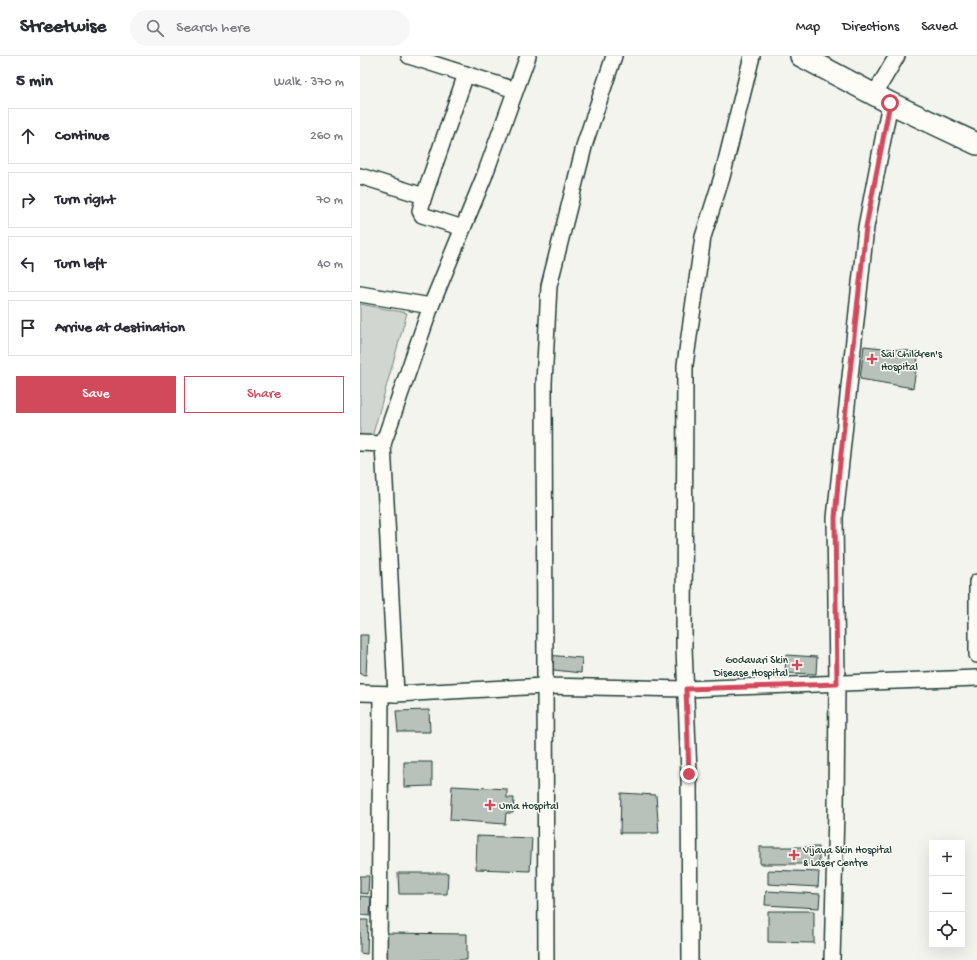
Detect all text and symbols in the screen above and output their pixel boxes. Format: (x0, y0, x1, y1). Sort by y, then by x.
search box (130, 10, 410, 46)
text: Streetwise (20, 16, 106, 39)
icon: search (144, 17, 166, 39)
text: Search here (176, 19, 250, 37)
text: Map (796, 19, 820, 36)
text: Directions (842, 19, 899, 36)
text: Saved (921, 19, 957, 36)
text: 5 min (16, 72, 53, 92)
text: Walk · 370 m (274, 75, 344, 90)
route start (881, 94, 899, 112)
icon: ahead (17, 125, 39, 147)
text: Continue (55, 127, 109, 145)
text: 260 m (310, 129, 343, 144)
icon: right (17, 189, 39, 211)
text: Turn right (55, 191, 115, 209)
text: 70 m (317, 193, 343, 208)
icon: left (17, 253, 39, 275)
text: Turn left (55, 255, 106, 273)
text: 40 m (317, 257, 343, 272)
icon: arrive (17, 317, 39, 339)
text: Arrive at destination (55, 319, 185, 337)
place label: Sai Children's Hospital (881, 349, 943, 374)
marker: Sai Children's Hospital (866, 353, 878, 365)
button: Save (16, 376, 176, 413)
button: Share (184, 376, 344, 413)
place label: Godavari Skin Disease Hospital (712, 655, 789, 680)
marker: Godavari Skin Disease Hospital (791, 659, 803, 671)
route end (680, 765, 698, 783)
marker: Uma Hospital (484, 799, 496, 811)
place label: Uma Hospital (499, 801, 559, 813)
map controls (929, 840, 965, 948)
button: + (929, 840, 965, 876)
place label: Vijaya Skin Hospital & Laser Centre (802, 845, 893, 870)
marker: Vijaya Skin Hospital & Laser Centre (788, 849, 800, 861)
button: − (929, 876, 965, 912)
button: locate (929, 912, 965, 948)

